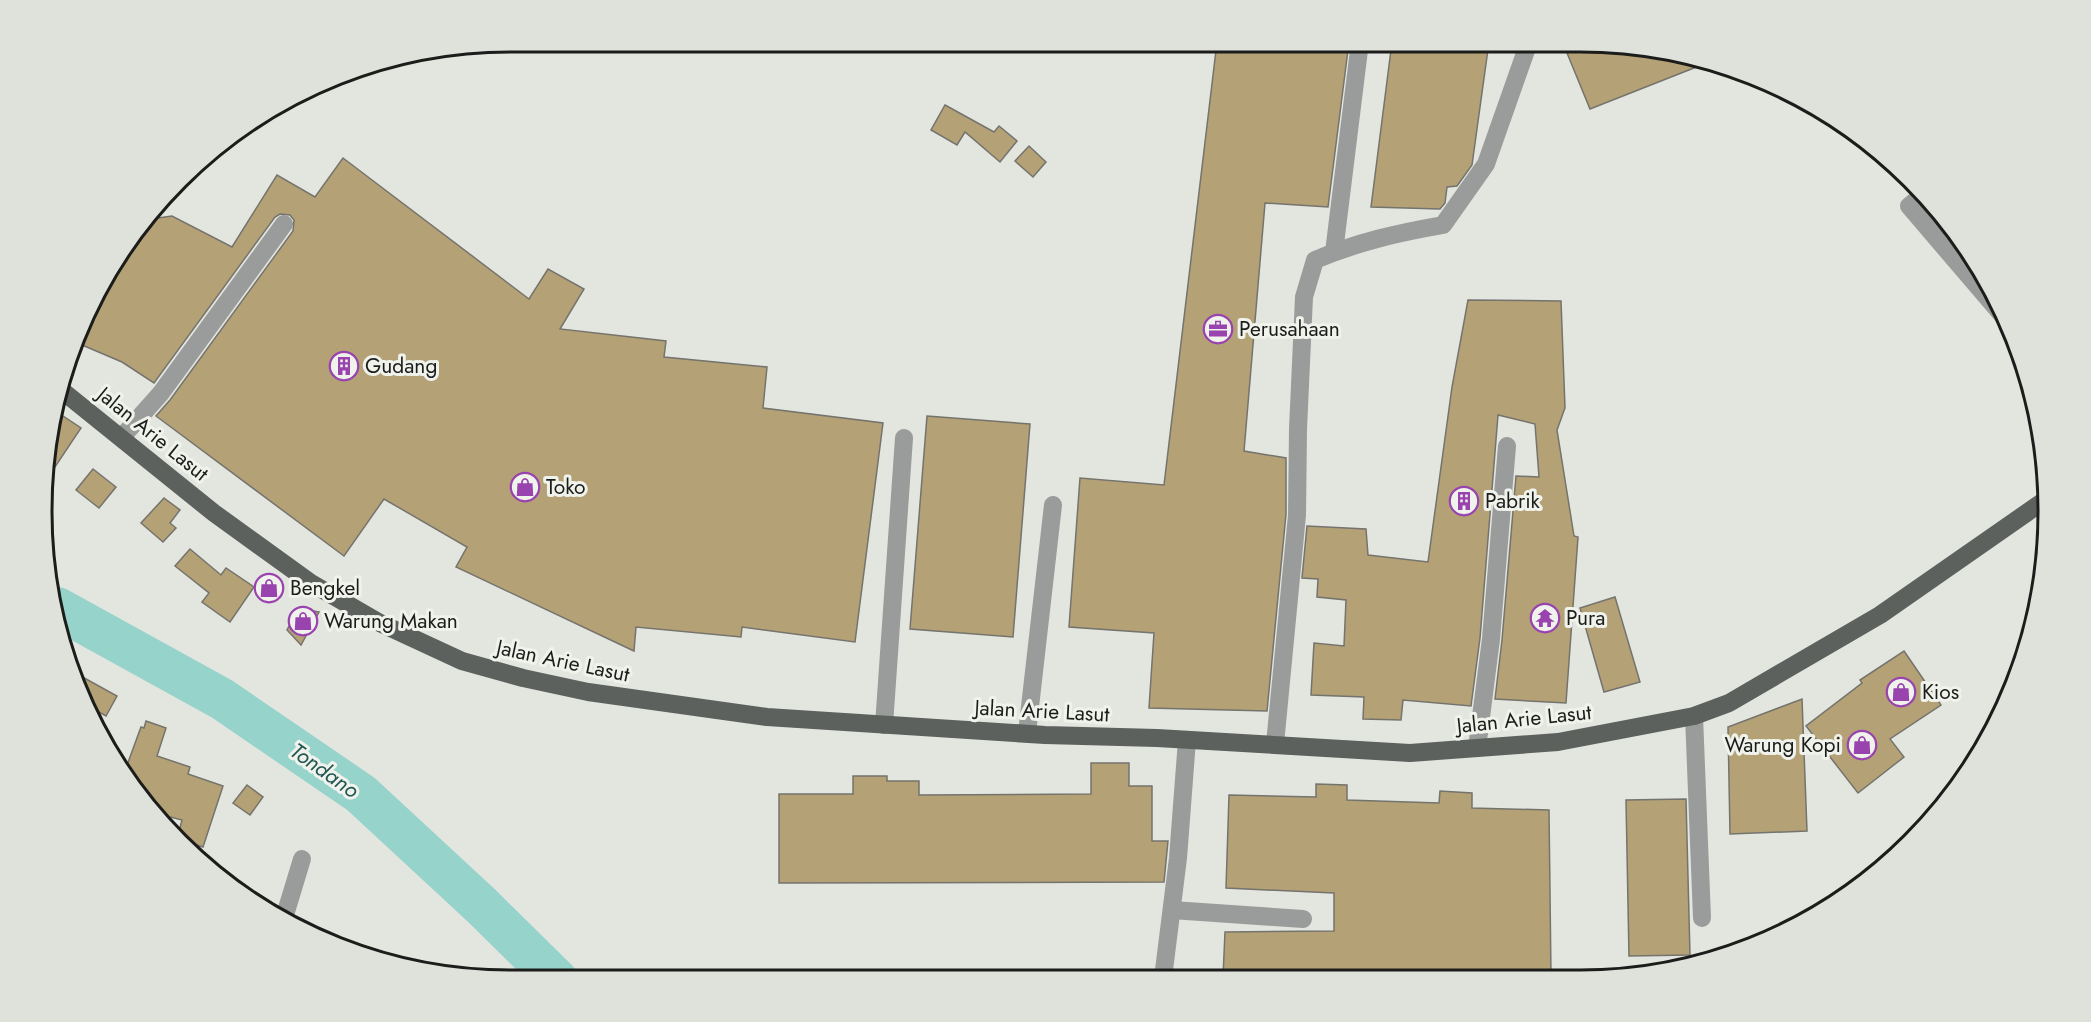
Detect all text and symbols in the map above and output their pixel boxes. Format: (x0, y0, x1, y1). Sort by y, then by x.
office icon: Perusahaan (1202, 313, 1234, 345)
place label: Perusahaan (1239, 314, 1340, 344)
building icon: Gudang (328, 350, 360, 382)
place label: Gudang (365, 351, 437, 381)
street label: Jalan Arie Lasut (89, 378, 215, 488)
shop icon: Toko (509, 471, 541, 503)
place label: Toko (546, 472, 586, 502)
building icon: Pabrik (1448, 485, 1480, 517)
place label: Pabrik (1485, 486, 1541, 516)
shop icon: Bengkel (253, 572, 285, 604)
place label: Bengkel (290, 573, 360, 603)
temple icon: Pura (1529, 602, 1561, 634)
place label: Pura (1566, 603, 1605, 633)
shop icon: Warung Makan (287, 605, 319, 637)
place label: Warung Makan (324, 606, 458, 636)
street label: Jalan Arie Lasut (491, 632, 632, 690)
shop icon: Kios (1885, 676, 1917, 708)
place label: Kios (1922, 677, 1959, 707)
street label: Jalan Arie Lasut (971, 692, 1110, 730)
street label: Jalan Arie Lasut (1452, 697, 1593, 741)
shop icon: Warung Kopi (1846, 729, 1878, 761)
place label: Warung Kopi (1725, 730, 1841, 760)
water label: Tondano (284, 735, 366, 806)

